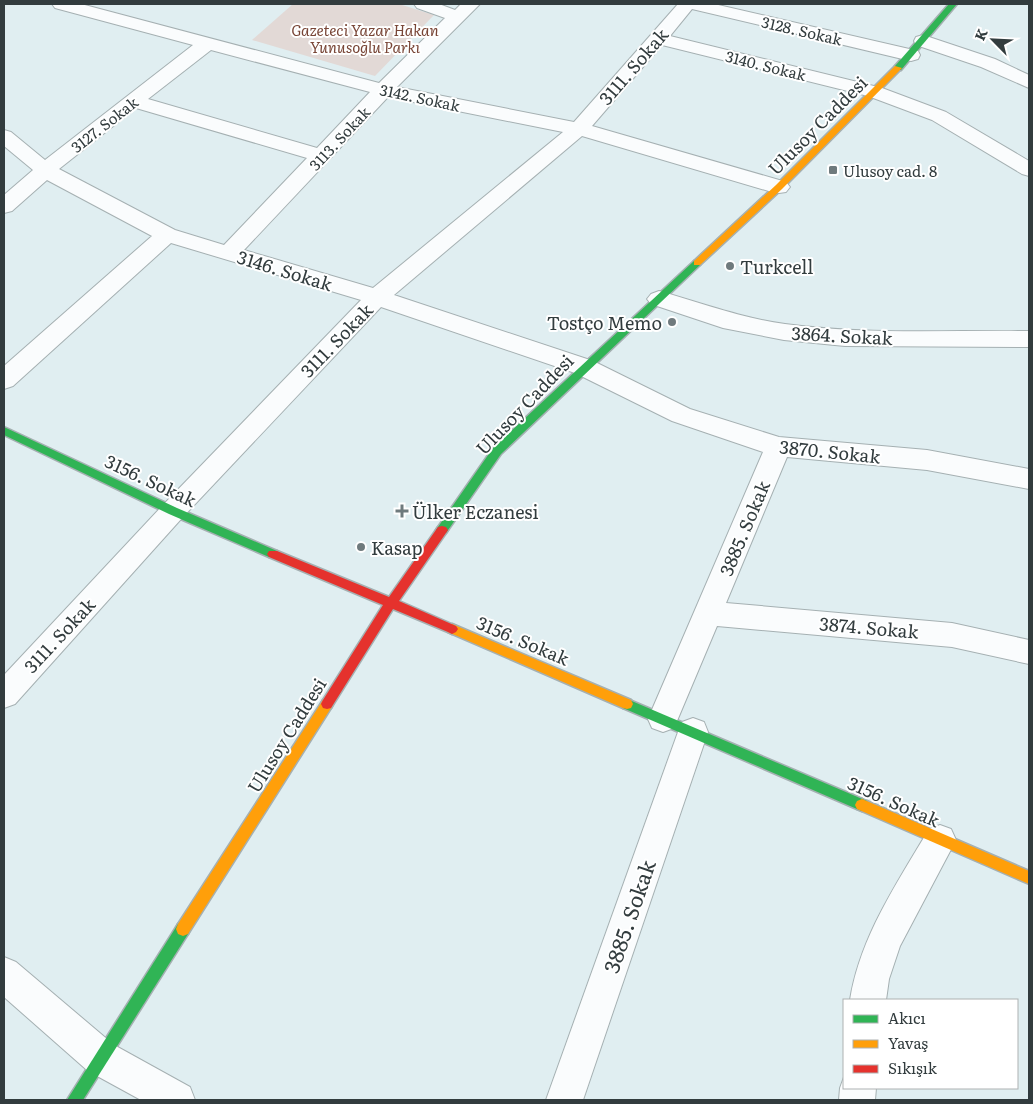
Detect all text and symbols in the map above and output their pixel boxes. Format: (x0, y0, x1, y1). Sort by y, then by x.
street label: 3128. Sokak (759, 10, 845, 51)
north arrow (968, 15, 1018, 65)
park label: Gazeteci Yazar Hakan Yunusoğlu Parkı (291, 18, 439, 58)
street label: 3111. Sokak (592, 21, 675, 110)
text: K (969, 25, 992, 43)
street label: 3140. Sokak (723, 44, 810, 86)
street label: Ulusoy Caddesi (761, 69, 873, 181)
street label: 3142. Sokak (378, 77, 463, 117)
street label: 3127. Sokak (66, 90, 143, 158)
street label: 3113. Sokak (303, 100, 375, 175)
place label: Ulusoy cad. 8 (843, 159, 937, 182)
marker: Ulusoy cad. 8 (827, 164, 839, 176)
street label: 3146. Sokak (234, 243, 337, 298)
place label: Turkcell (740, 253, 813, 280)
marker: Turkcell (724, 260, 736, 272)
street label: 3111. Sokak (294, 296, 379, 383)
place label: Tostço Memo (547, 309, 662, 336)
marker: Tostço Memo (666, 316, 678, 328)
street label: 3864. Sokak (791, 319, 894, 351)
street label: Ulusoy Caddesi (469, 347, 579, 461)
street label: 3870. Sokak (778, 432, 883, 470)
street label: 3156. Sokak (101, 447, 202, 513)
street label: 3885. Sokak (712, 475, 777, 580)
place label: Ülker Eczanesi (412, 498, 538, 525)
marker: Ülker Eczanesi (396, 505, 408, 517)
place label: Kasap (371, 534, 423, 561)
marker: Kasap (355, 541, 367, 553)
street label: 3111. Sokak (17, 591, 102, 679)
street label: 3156. Sokak (473, 608, 574, 672)
street label: 3874. Sokak (818, 609, 921, 645)
street label: Ulusoy Caddesi (240, 672, 332, 798)
street label: 3156. Sokak (844, 769, 945, 834)
street label: 3885. Sokak (594, 855, 662, 977)
legend (843, 999, 1018, 1089)
text: Akıcı (888, 1006, 926, 1029)
text: Yavaş (888, 1031, 928, 1054)
text: Sıkışık (888, 1056, 938, 1079)

